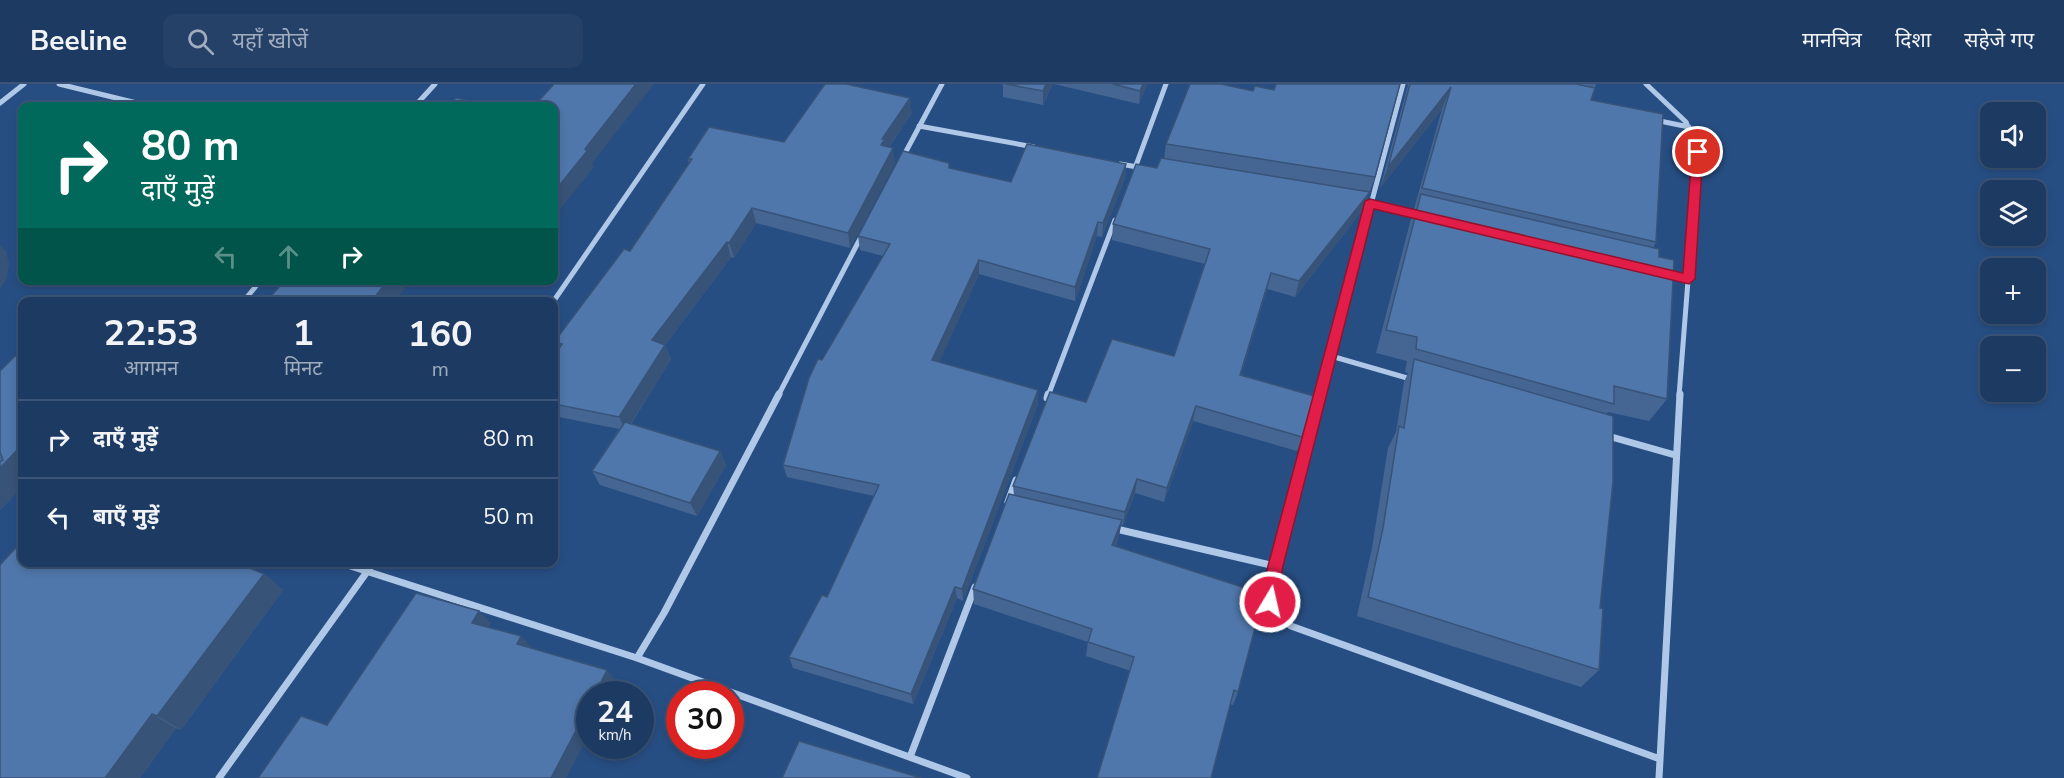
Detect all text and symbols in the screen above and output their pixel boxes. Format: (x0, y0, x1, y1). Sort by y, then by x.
search box (163, 14, 583, 68)
text: Beeline (30, 22, 127, 60)
icon: search (184, 25, 217, 58)
text: यहाँ खोजें (232, 26, 308, 56)
text: मानचित्र (1802, 26, 1862, 54)
text: दिशा (1895, 26, 1931, 54)
text: सहेजे गए (1964, 26, 2034, 54)
map controls (1980, 102, 2046, 402)
button: sound (1980, 102, 2046, 168)
text: 80 m (141, 118, 240, 175)
icon: right (42, 126, 120, 204)
pin (1672, 126, 1723, 177)
icon: arrive (1681, 135, 1714, 168)
text: दाएँ मुड़ें (141, 172, 215, 209)
button: layers (1980, 180, 2046, 246)
icon: left (209, 240, 242, 273)
icon: ahead (272, 240, 305, 273)
icon: right (335, 240, 368, 273)
button: + (1980, 258, 2046, 324)
text: 22:53 (103, 309, 199, 358)
text: 1 (292, 309, 314, 358)
text: 160 (408, 310, 473, 359)
button: − (1980, 336, 2046, 402)
text: आगमन (124, 355, 178, 382)
text: मिनट (284, 355, 322, 382)
text: m (432, 356, 449, 383)
icon: right (42, 423, 75, 456)
text: दाएँ मुड़ें (93, 424, 158, 454)
text: 80 m (483, 424, 534, 454)
icon: left (42, 501, 75, 534)
text: बाएँ मुड़ें (93, 502, 159, 532)
text: 50 m (483, 502, 534, 532)
position arrow (1238, 570, 1302, 634)
speed limit sign: 30 (666, 681, 744, 759)
text: 24 (597, 692, 633, 733)
text: km/h (598, 725, 632, 745)

